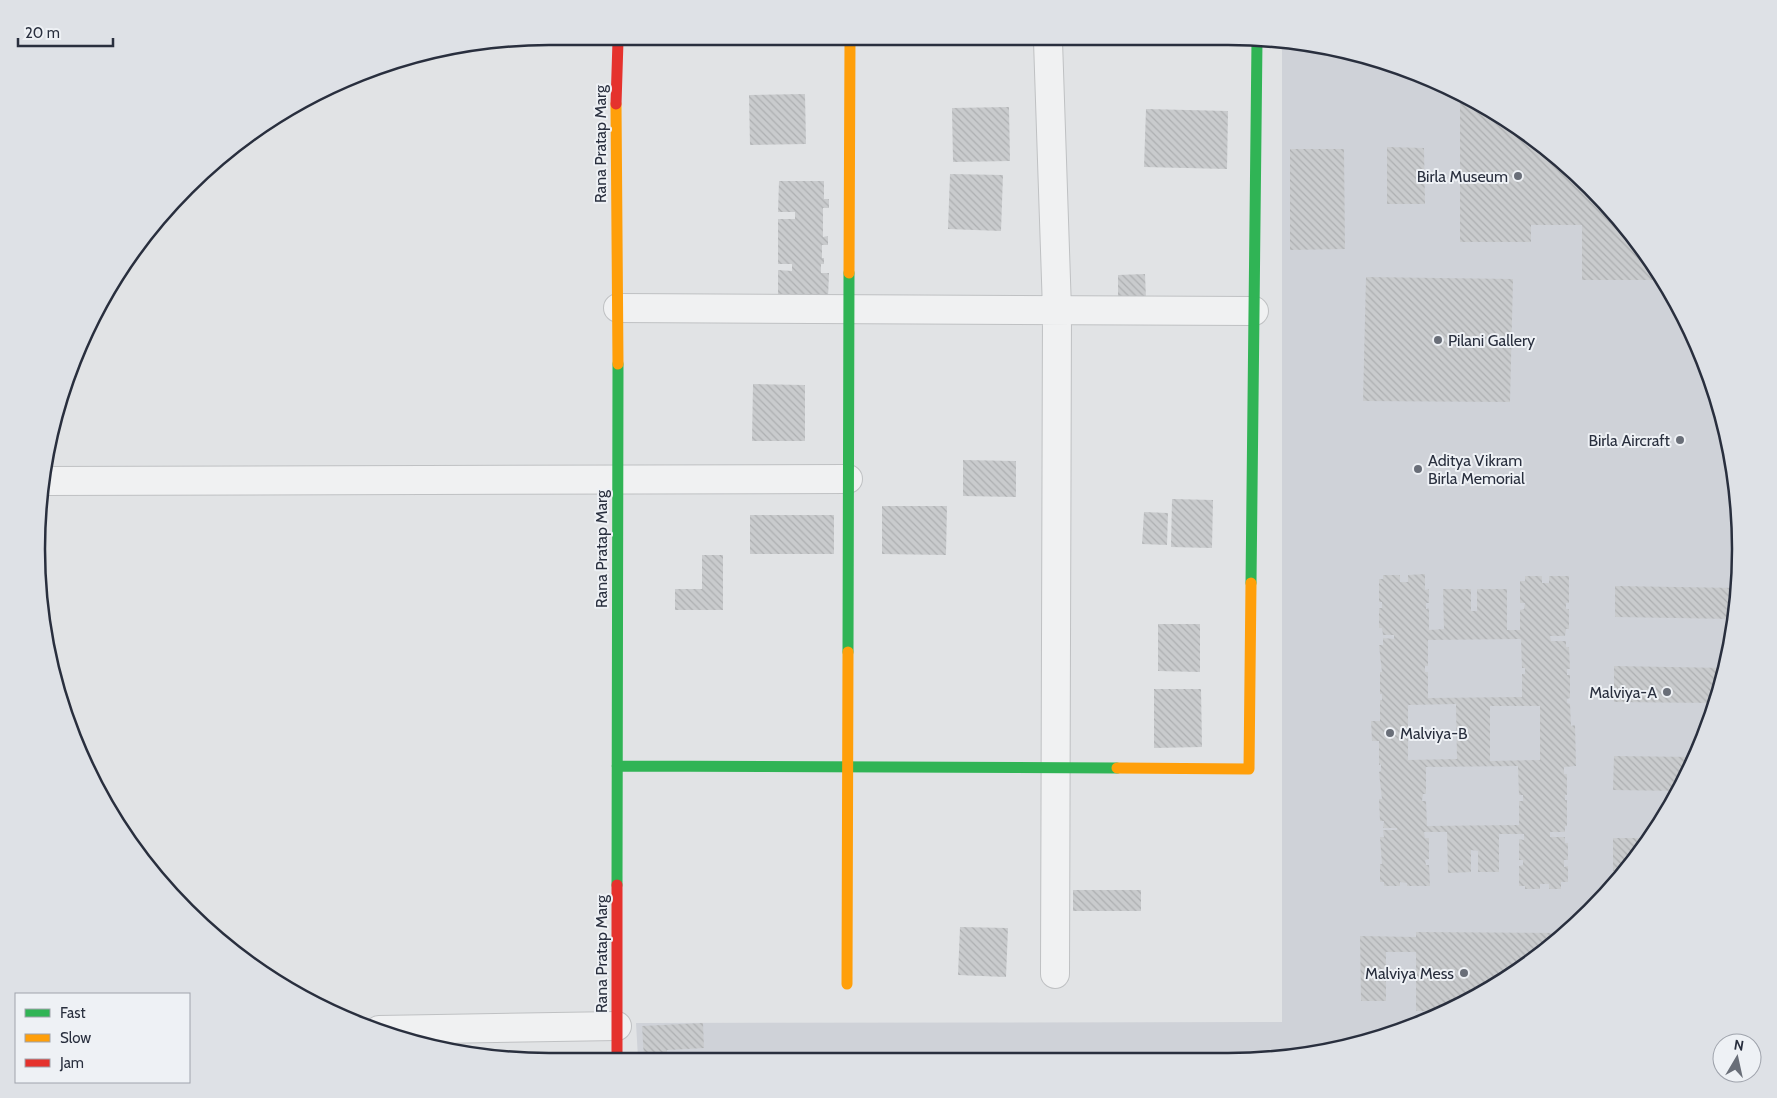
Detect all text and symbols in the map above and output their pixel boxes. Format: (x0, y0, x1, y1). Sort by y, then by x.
scale bar (18, 15, 112, 47)
text: 20 m (25, 24, 60, 42)
street label: Rana Pratap Marg (591, 84, 610, 203)
place label: Birla Museum (1417, 167, 1508, 186)
marker: Birla Museum (1512, 170, 1524, 182)
place label: Pilani Gallery (1448, 331, 1535, 350)
marker: Pilani Gallery (1432, 334, 1444, 346)
place label: Birla Aircraft (1588, 431, 1671, 450)
marker: Birla Aircraft (1674, 434, 1686, 446)
place label: Aditya Vikram Birla Memorial (1428, 451, 1525, 488)
marker: Aditya Vikram Birla Memorial (1412, 463, 1424, 475)
street label: Rana Pratap Marg (592, 489, 611, 608)
place label: Malviya-A (1589, 683, 1657, 702)
marker: Malviya-A (1661, 686, 1673, 698)
place label: Malviya-B (1400, 724, 1468, 743)
marker: Malviya-B (1384, 727, 1396, 739)
street label: Rana Pratap Marg (592, 894, 611, 1013)
place label: Malviya Mess (1365, 964, 1454, 983)
marker: Malviya Mess (1458, 967, 1470, 979)
legend (15, 993, 190, 1083)
text: Fast (60, 1004, 85, 1022)
text: Slow (60, 1029, 91, 1047)
north arrow (1712, 1033, 1762, 1083)
text: N (1733, 1035, 1745, 1055)
text: Jam (59, 1054, 84, 1072)

